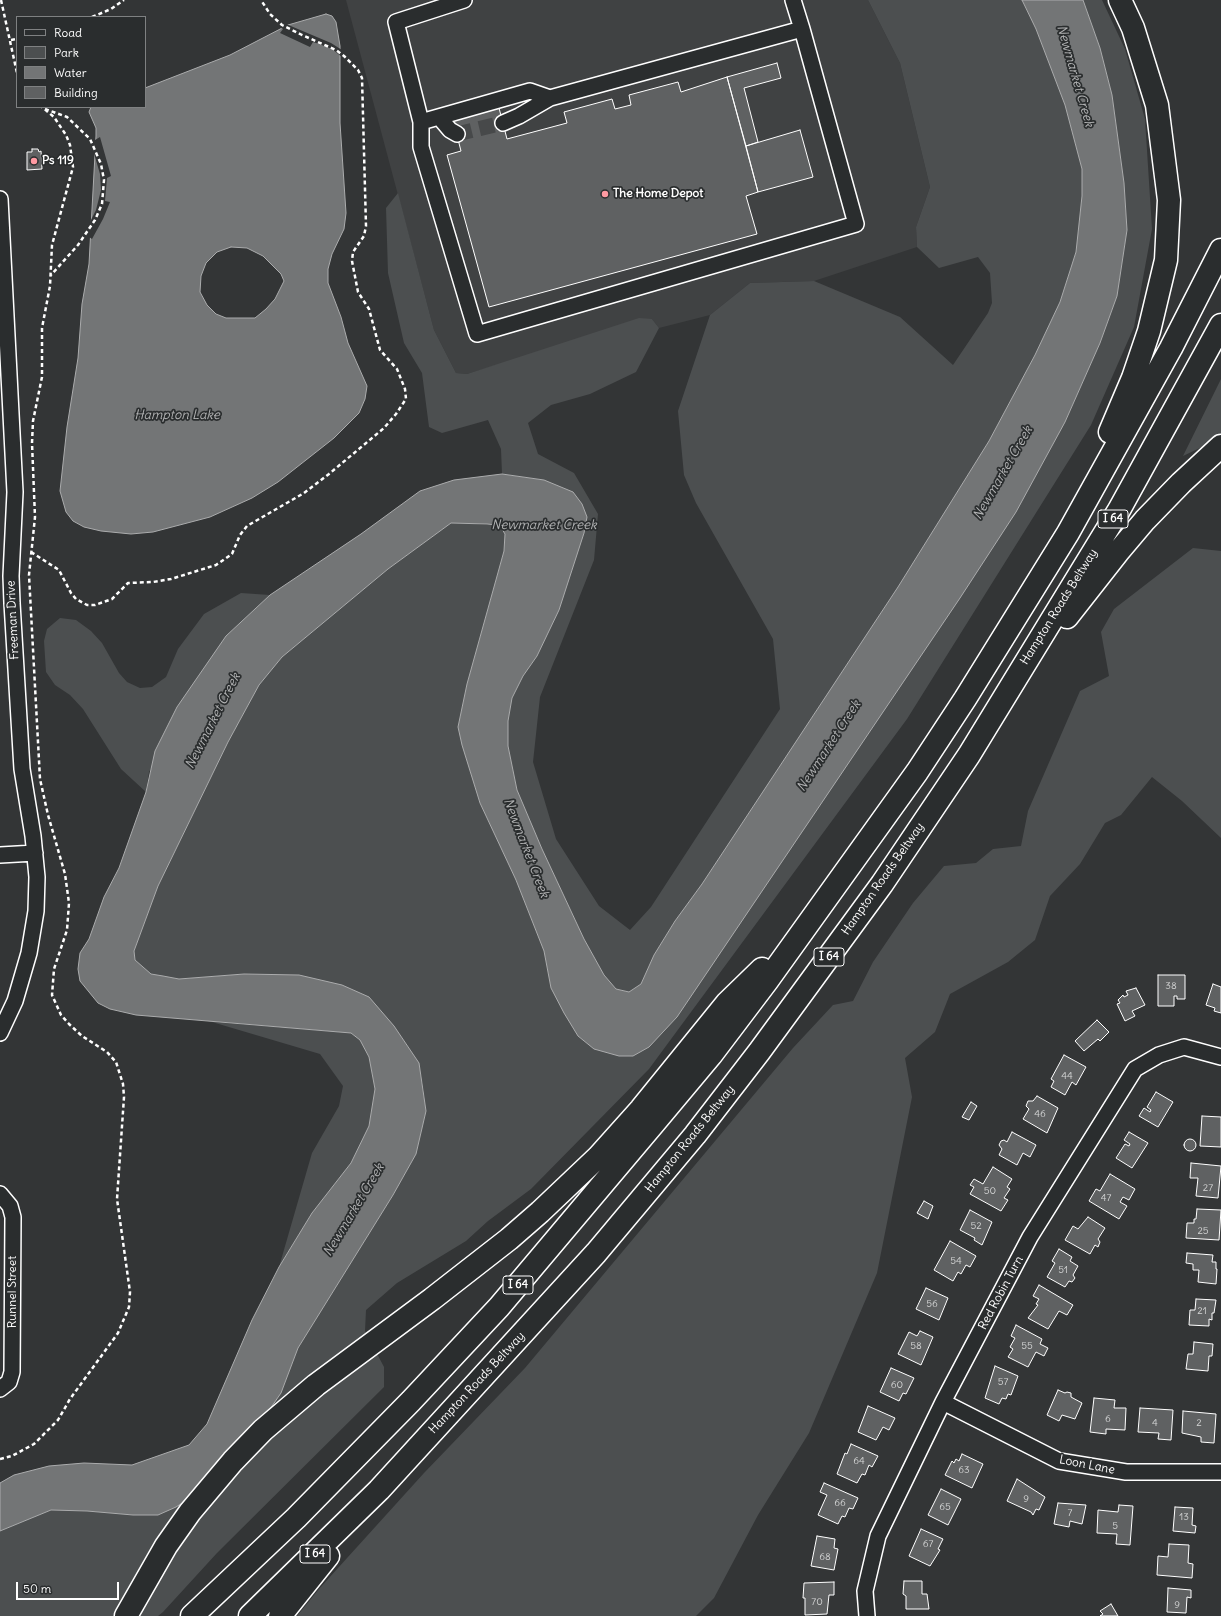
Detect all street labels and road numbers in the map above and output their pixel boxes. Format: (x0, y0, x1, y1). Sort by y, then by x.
road number: I 64 (1098, 510, 1128, 528)
street label: Hampton Roads Beltway (1017, 546, 1101, 668)
street label: Freeman Drive (4, 580, 22, 660)
street label: Hampton Roads Beltway (839, 820, 927, 938)
road number: I 64 (814, 948, 844, 966)
street label: Hampton Roads Beltway (642, 1082, 738, 1196)
street label: Red Robin Turn (976, 1254, 1026, 1332)
street label: Runnel Street (6, 1256, 20, 1328)
road number: I 64 (503, 1276, 533, 1294)
street label: Hampton Roads Beltway (426, 1329, 528, 1437)
street label: Loon Lane (1058, 1453, 1116, 1477)
road number: I 64 (300, 1545, 330, 1563)

